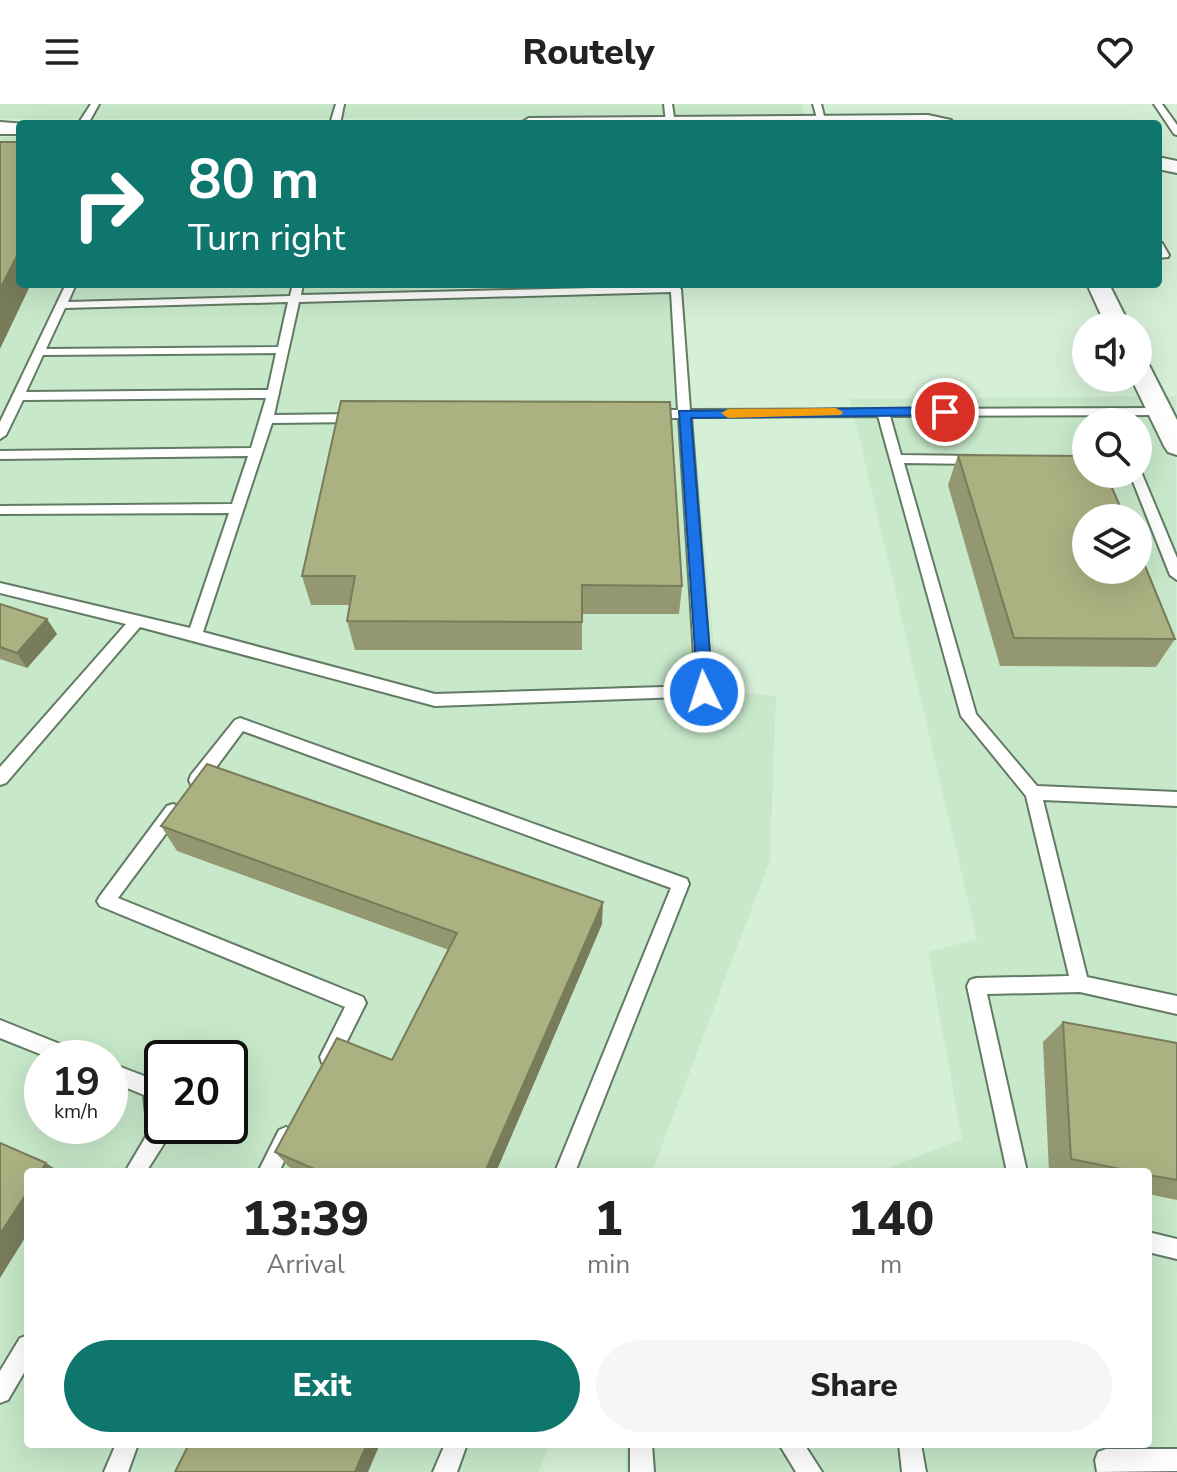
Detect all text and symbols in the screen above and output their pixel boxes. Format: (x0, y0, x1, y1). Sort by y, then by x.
text: Routely (523, 28, 654, 77)
icon: menu (40, 30, 84, 74)
icon: heart (1093, 30, 1137, 74)
text: 80 m (188, 141, 319, 218)
icon: right (56, 152, 160, 256)
text: Turn right (188, 214, 345, 263)
map controls (1072, 312, 1152, 584)
button: sound (1072, 312, 1152, 392)
pin (911, 378, 979, 446)
icon: arrive (923, 390, 967, 434)
button: search (1072, 408, 1152, 488)
button: layers (1072, 504, 1152, 584)
position arrow (662, 650, 746, 734)
speed limit sign: 20 (144, 1040, 248, 1144)
text: 19 (52, 1055, 100, 1109)
text: km/h (54, 1098, 98, 1125)
text: 13:39 (242, 1186, 369, 1252)
text: 1 (594, 1186, 623, 1252)
text: 140 (848, 1186, 934, 1252)
text: Arrival (266, 1247, 345, 1282)
text: min (587, 1247, 630, 1282)
text: m (880, 1247, 902, 1282)
button: Exit (64, 1340, 580, 1432)
button: Share (596, 1340, 1112, 1432)

